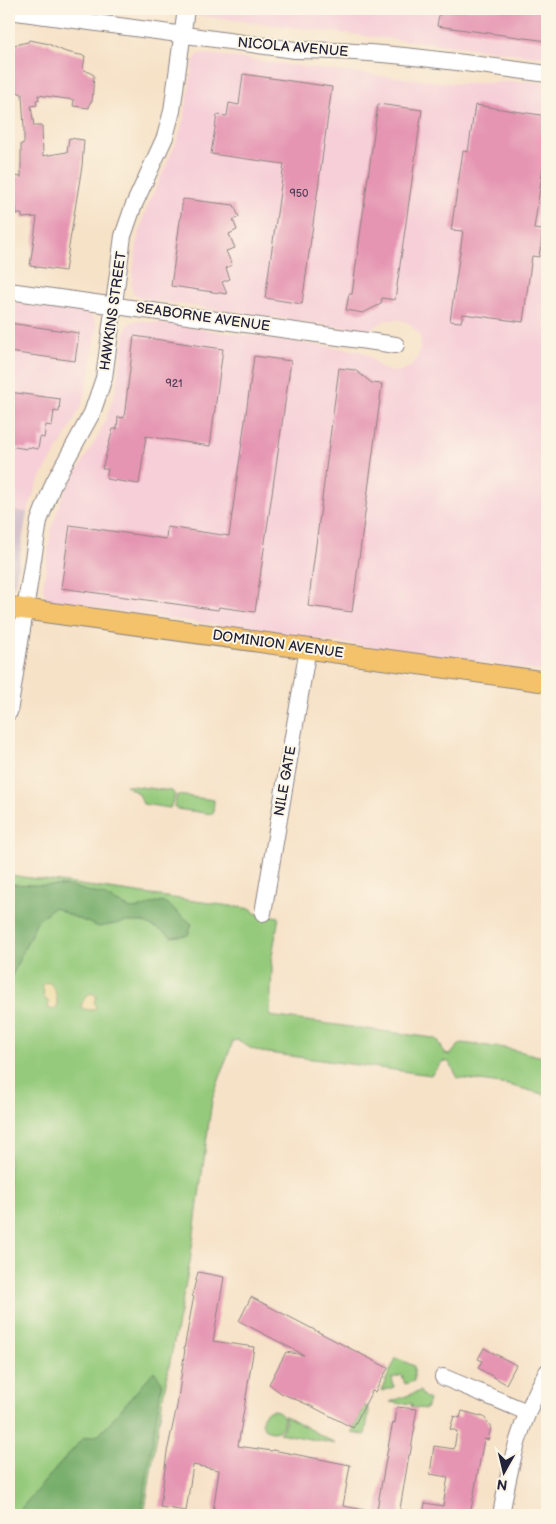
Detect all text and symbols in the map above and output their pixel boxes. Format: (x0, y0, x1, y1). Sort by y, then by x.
street label: NICOLA AVENUE (237, 34, 349, 60)
house number: 950 (289, 187, 309, 200)
street label: HAWKINS STREET (96, 250, 130, 372)
street label: SEABORNE AVENUE (135, 299, 271, 335)
house number: 921 (166, 377, 182, 390)
street label: DOMINION AVENUE (211, 626, 345, 662)
street label: NILE GATE (270, 745, 300, 817)
north arrow (478, 1446, 528, 1496)
text: N (496, 1475, 509, 1494)

